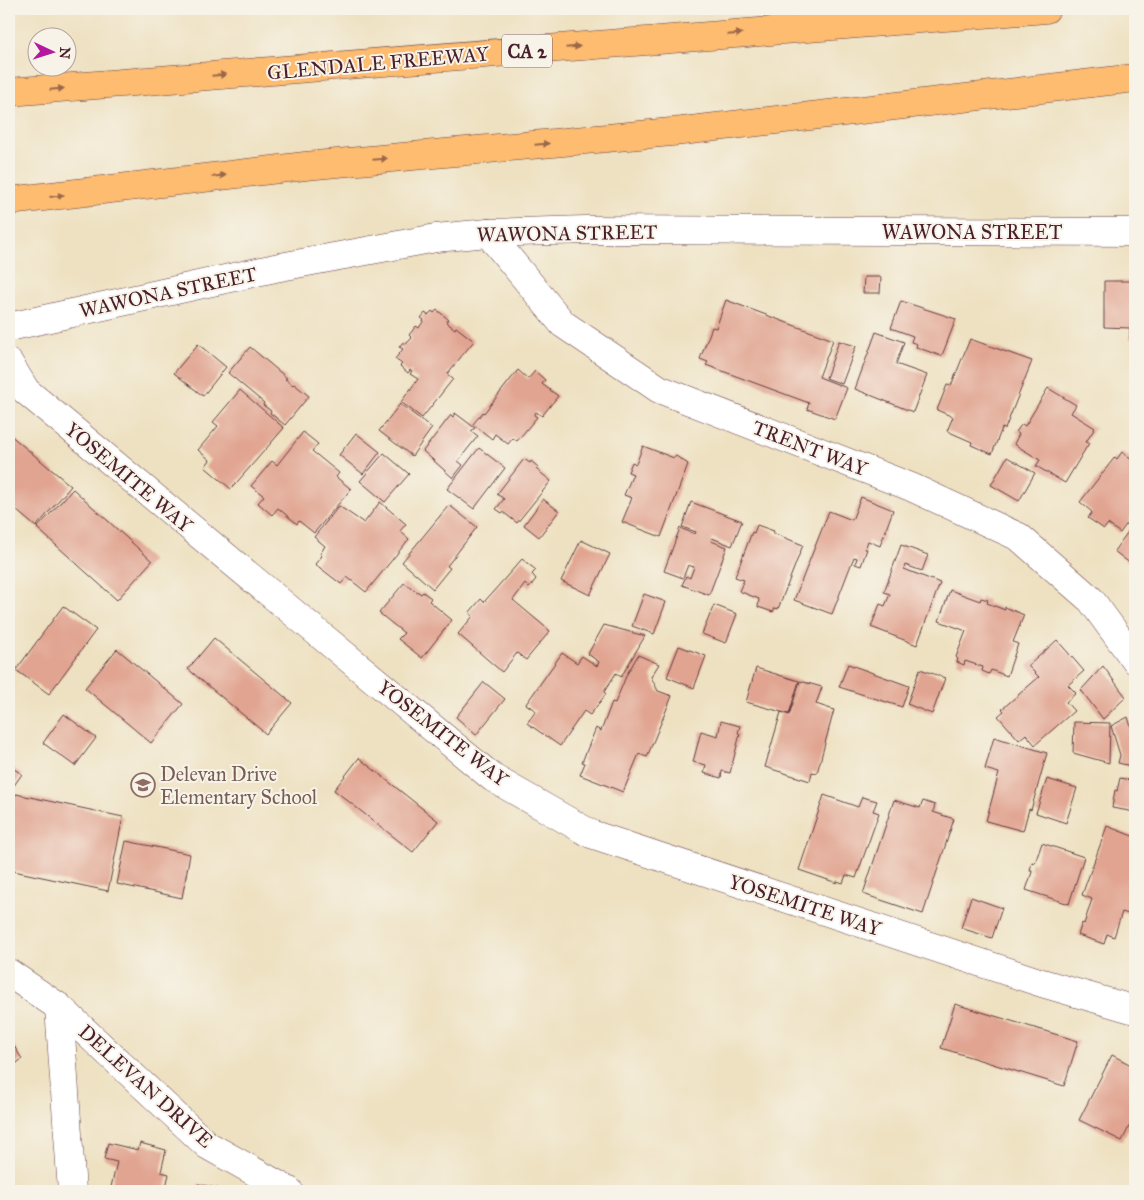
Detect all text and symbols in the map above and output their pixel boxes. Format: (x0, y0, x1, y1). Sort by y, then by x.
north arrow (28, 28, 78, 78)
one-way arrow (727, 29, 743, 37)
road number: CA 2 (502, 34, 552, 68)
street label: GLENDALE FREEWAY (266, 41, 491, 85)
one-way arrow (565, 43, 581, 51)
text: N (56, 46, 73, 60)
one-way arrow (212, 71, 228, 79)
one-way arrow (50, 84, 66, 92)
one-way arrow (534, 140, 550, 148)
one-way arrow (372, 155, 388, 163)
one-way arrow (211, 172, 227, 180)
one-way arrow (49, 191, 65, 199)
street label: WAWONA STREET (476, 219, 658, 247)
street label: WAWONA STREET (882, 220, 1063, 244)
street label: WAWONA STREET (77, 261, 259, 323)
street label: TRENT WAY (749, 415, 872, 481)
street label: YOSEMITE WAY (61, 417, 198, 538)
street label: YOSEMITE WAY (373, 675, 514, 792)
place label: Delevan Drive Elementary School (160, 762, 318, 809)
school or university icon: Delevan Drive Elementary School (130, 772, 156, 798)
street label: YOSEMITE WAY (726, 869, 885, 941)
street label: DELEVAN DRIVE (74, 1019, 218, 1153)

